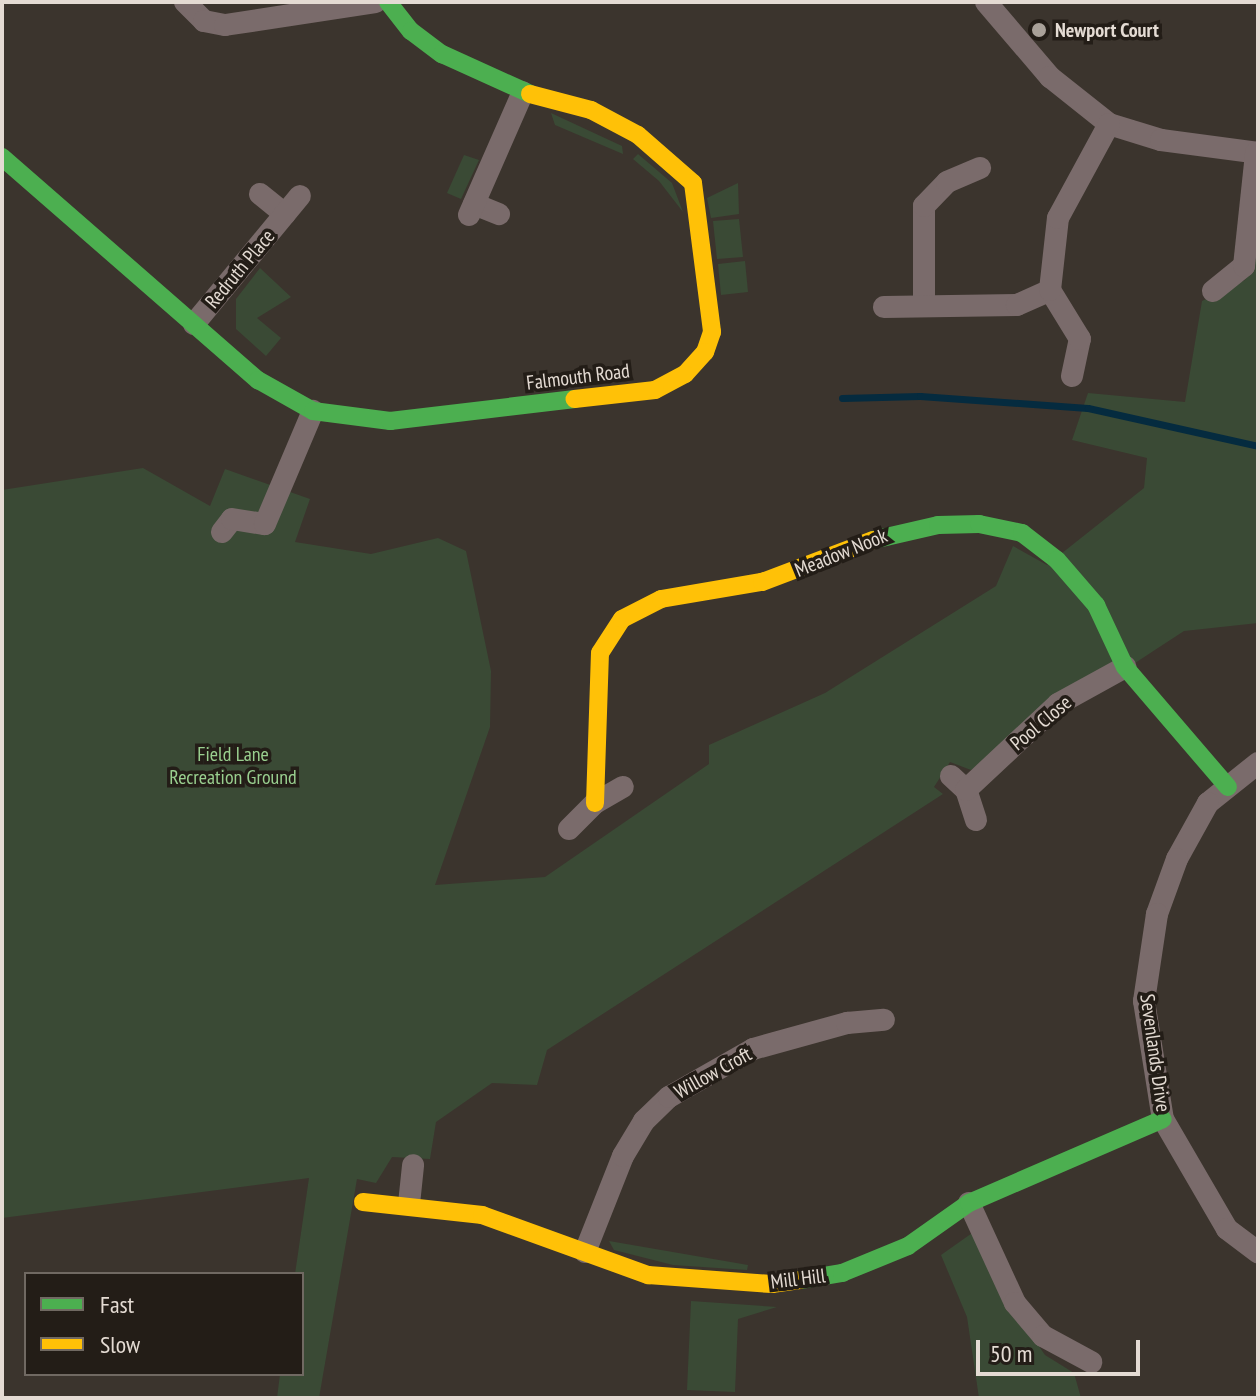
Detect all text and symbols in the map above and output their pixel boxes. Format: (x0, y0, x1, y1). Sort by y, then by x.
place label: Newport Court (1055, 18, 1159, 42)
marker: Newport Court (1030, 21, 1048, 39)
street label: Redruth Place (200, 225, 280, 313)
street label: Falmouth Road (525, 359, 631, 395)
street label: Meadow Nook (791, 524, 891, 582)
street label: Pool Close (1006, 691, 1076, 755)
park label: Field Lane Recreation Ground (169, 742, 297, 789)
street label: Sevenlands Drive (1135, 993, 1175, 1113)
street label: Willow Croft (670, 1042, 756, 1104)
street label: Mill Hill (769, 1264, 827, 1294)
legend (24, 1272, 304, 1376)
text: Fast (100, 1289, 134, 1320)
scale bar (980, 1324, 1144, 1374)
text: Slow (100, 1329, 140, 1360)
text: 50 m (990, 1338, 1032, 1369)

